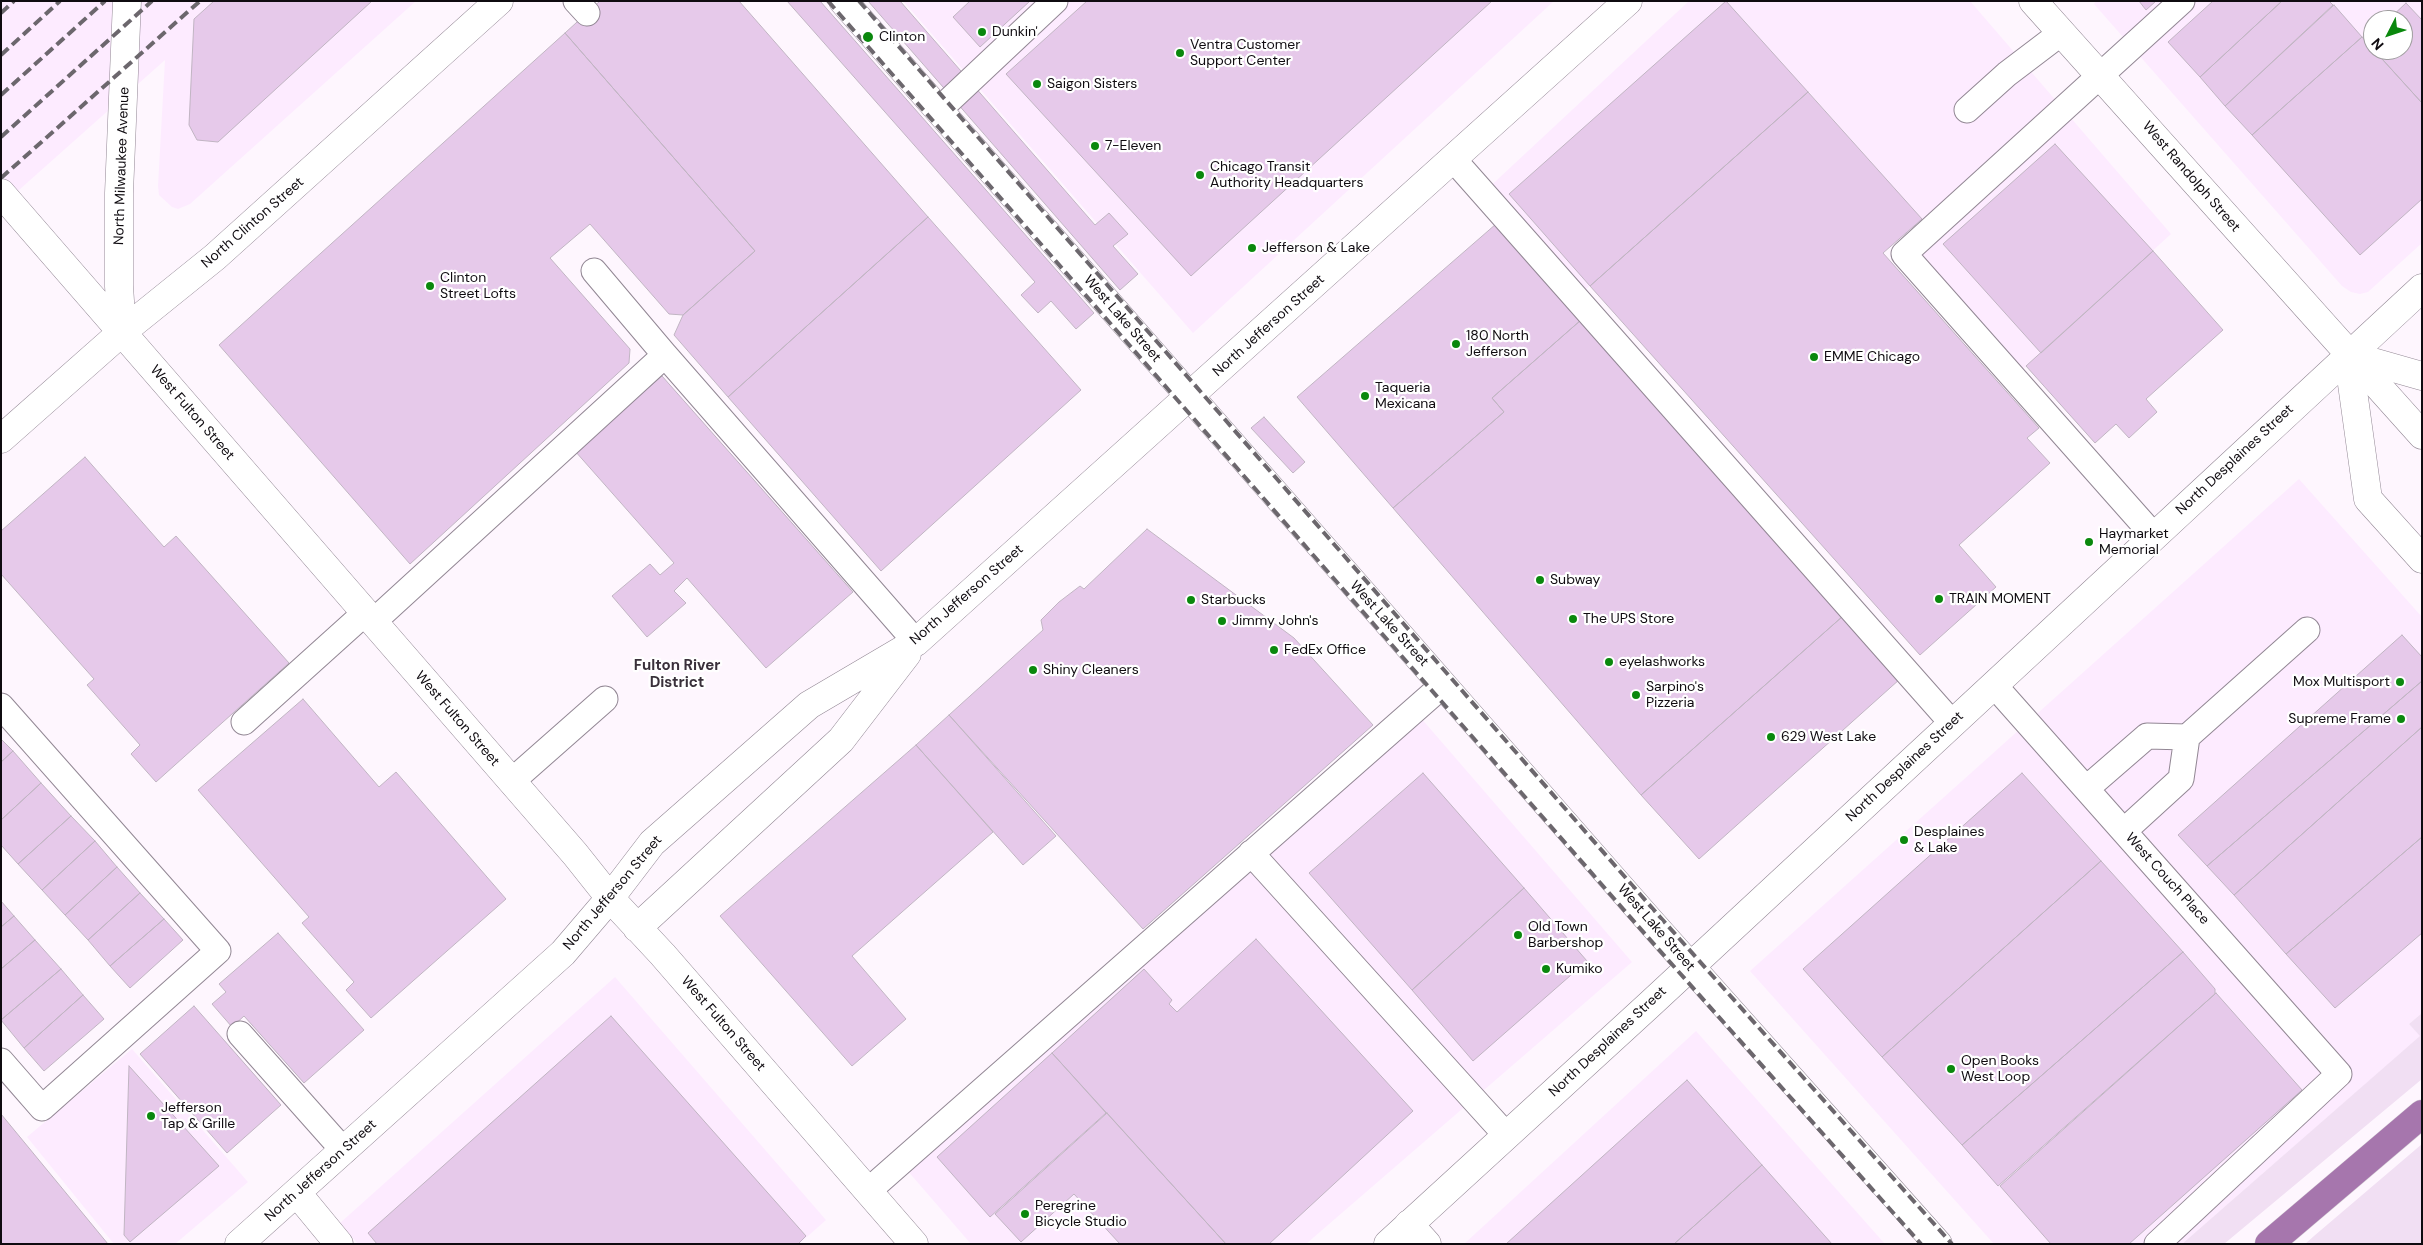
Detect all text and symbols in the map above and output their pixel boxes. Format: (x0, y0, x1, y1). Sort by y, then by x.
north arrow (2363, 10, 2413, 60)
place label: Dunkin' (992, 24, 1038, 40)
marker: Dunkin' (976, 26, 988, 38)
place label: Clinton (879, 29, 925, 45)
marker: Clinton (861, 30, 875, 44)
text: N (2367, 34, 2388, 54)
place label: Ventra Customer Support Center (1190, 37, 1300, 70)
marker: Ventra Customer Support Center (1174, 47, 1186, 59)
place label: Saigon Sisters (1047, 76, 1137, 92)
marker: Saigon Sisters (1031, 78, 1043, 90)
street label: North Milwaukee Avenue (111, 87, 133, 245)
street label: West Randolph Street (2138, 118, 2244, 236)
place label: 7-Eleven (1105, 138, 1161, 154)
marker: 7-Eleven (1089, 140, 1101, 152)
place label: Chicago Transit Authority Headquarters (1210, 159, 1363, 192)
marker: Chicago Transit Authority Headquarters (1194, 169, 1206, 181)
street label: North Clinton Street (198, 174, 308, 272)
place label: Jefferson & Lake (1262, 240, 1370, 256)
marker: Jefferson & Lake (1246, 242, 1258, 254)
place label: Clinton Street Lofts (440, 270, 516, 302)
street label: North Jefferson Street (1210, 271, 1328, 381)
street label: West Lake Street (1080, 272, 1164, 366)
marker: Clinton Street Lofts (424, 280, 436, 292)
place label: 180 North Jefferson (1466, 328, 1529, 361)
marker: 180 North Jefferson (1450, 338, 1462, 350)
place label: EMME Chicago (1824, 349, 1920, 365)
marker: EMME Chicago (1808, 351, 1820, 363)
street label: West Fulton Street (146, 362, 238, 464)
place label: Taqueria Mexicana (1375, 380, 1436, 412)
marker: Taqueria Mexicana (1359, 390, 1371, 402)
street label: North Desplaines Street (2173, 401, 2297, 519)
place label: Haymarket Memorial (2099, 526, 2169, 558)
marker: Haymarket Memorial (2083, 536, 2095, 548)
street label: North Jefferson Street (907, 541, 1027, 649)
place label: Subway (1550, 572, 1600, 588)
marker: Subway (1534, 574, 1546, 586)
street label: West Lake Street (1346, 578, 1432, 670)
place label: TRAIN MOMENT (1949, 591, 2051, 607)
place label: Starbucks (1201, 592, 1266, 608)
marker: TRAIN MOMENT (1933, 593, 1945, 605)
marker: Starbucks (1185, 594, 1197, 606)
place label: The UPS Store (1583, 611, 1674, 627)
place label: Jimmy John's (1232, 613, 1319, 629)
marker: The UPS Store (1567, 613, 1579, 625)
marker: Jimmy John's (1216, 615, 1228, 627)
place label: FedEx Office (1284, 642, 1366, 658)
marker: FedEx Office (1268, 644, 1280, 656)
place label: eyelashworks (1619, 654, 1705, 670)
marker: eyelashworks (1603, 656, 1615, 668)
district label: Fulton River District (634, 657, 720, 692)
place label: Shiny Cleaners (1043, 662, 1139, 678)
marker: Shiny Cleaners (1027, 664, 1039, 676)
street label: West Fulton Street (411, 668, 503, 770)
place label: Mox Multisport (2293, 674, 2390, 690)
marker: Mox Multisport (2394, 676, 2406, 688)
place label: Sarpino's Pizzeria (1646, 679, 1704, 712)
marker: Sarpino's Pizzeria (1630, 689, 1642, 701)
street label: North Desplaines Street (1843, 708, 1967, 826)
place label: Supreme Frame (2288, 711, 2391, 727)
marker: Supreme Frame (2395, 713, 2407, 725)
place label: 629 West Lake (1781, 729, 1876, 745)
marker: 629 West Lake (1765, 731, 1777, 743)
place label: Desplaines & Lake (1914, 824, 1984, 856)
street label: West Couch Place (2121, 830, 2213, 928)
street label: North Jefferson Street (560, 832, 666, 954)
marker: Desplaines & Lake (1898, 834, 1910, 846)
street label: West Lake Street (1614, 881, 1698, 975)
place label: Old Town Barbershop (1528, 919, 1603, 952)
marker: Old Town Barbershop (1512, 929, 1524, 941)
place label: Kumiko (1556, 961, 1603, 977)
marker: Kumiko (1540, 963, 1552, 975)
street label: West Fulton Street (677, 973, 769, 1075)
street label: North Desplaines Street (1546, 983, 1670, 1101)
place label: Open Books West Loop (1961, 1053, 2039, 1086)
marker: Open Books West Loop (1945, 1063, 1957, 1075)
place label: Jefferson Tap & Grille (161, 1100, 235, 1132)
marker: Jefferson Tap & Grille (145, 1110, 157, 1122)
street label: North Jefferson Street (262, 1116, 380, 1226)
place label: Peregrine Bicycle Studio (1035, 1198, 1127, 1230)
marker: Peregrine Bicycle Studio (1019, 1208, 1031, 1220)

